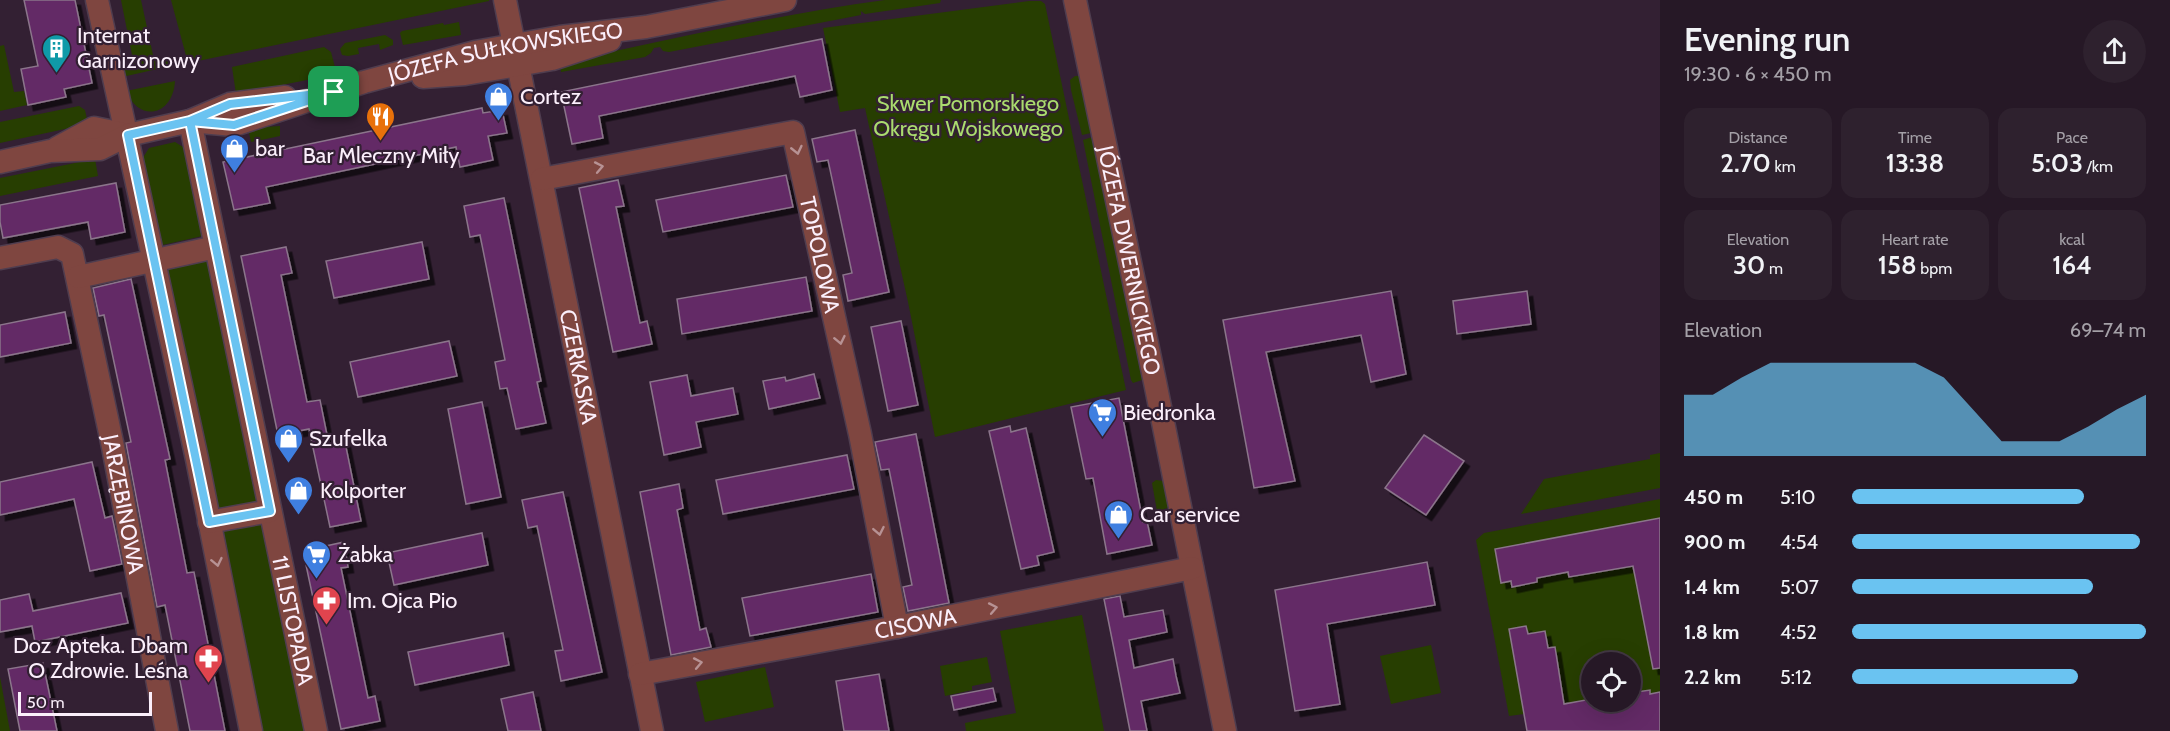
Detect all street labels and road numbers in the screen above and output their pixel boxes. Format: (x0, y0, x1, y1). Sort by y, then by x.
street label: JÓZEFA SUŁKOWSKIEGO (384, 16, 624, 89)
street label: JÓZEFA DWERNICKIEGO (1092, 142, 1167, 378)
street label: TOPOLOWA (794, 194, 846, 316)
street label: CZERKASKA (554, 307, 603, 427)
street label: JARZĘBINOWA (97, 431, 150, 576)
street label: 11 LISTOPADA (267, 553, 320, 688)
street label: CISOWA (872, 602, 959, 644)

